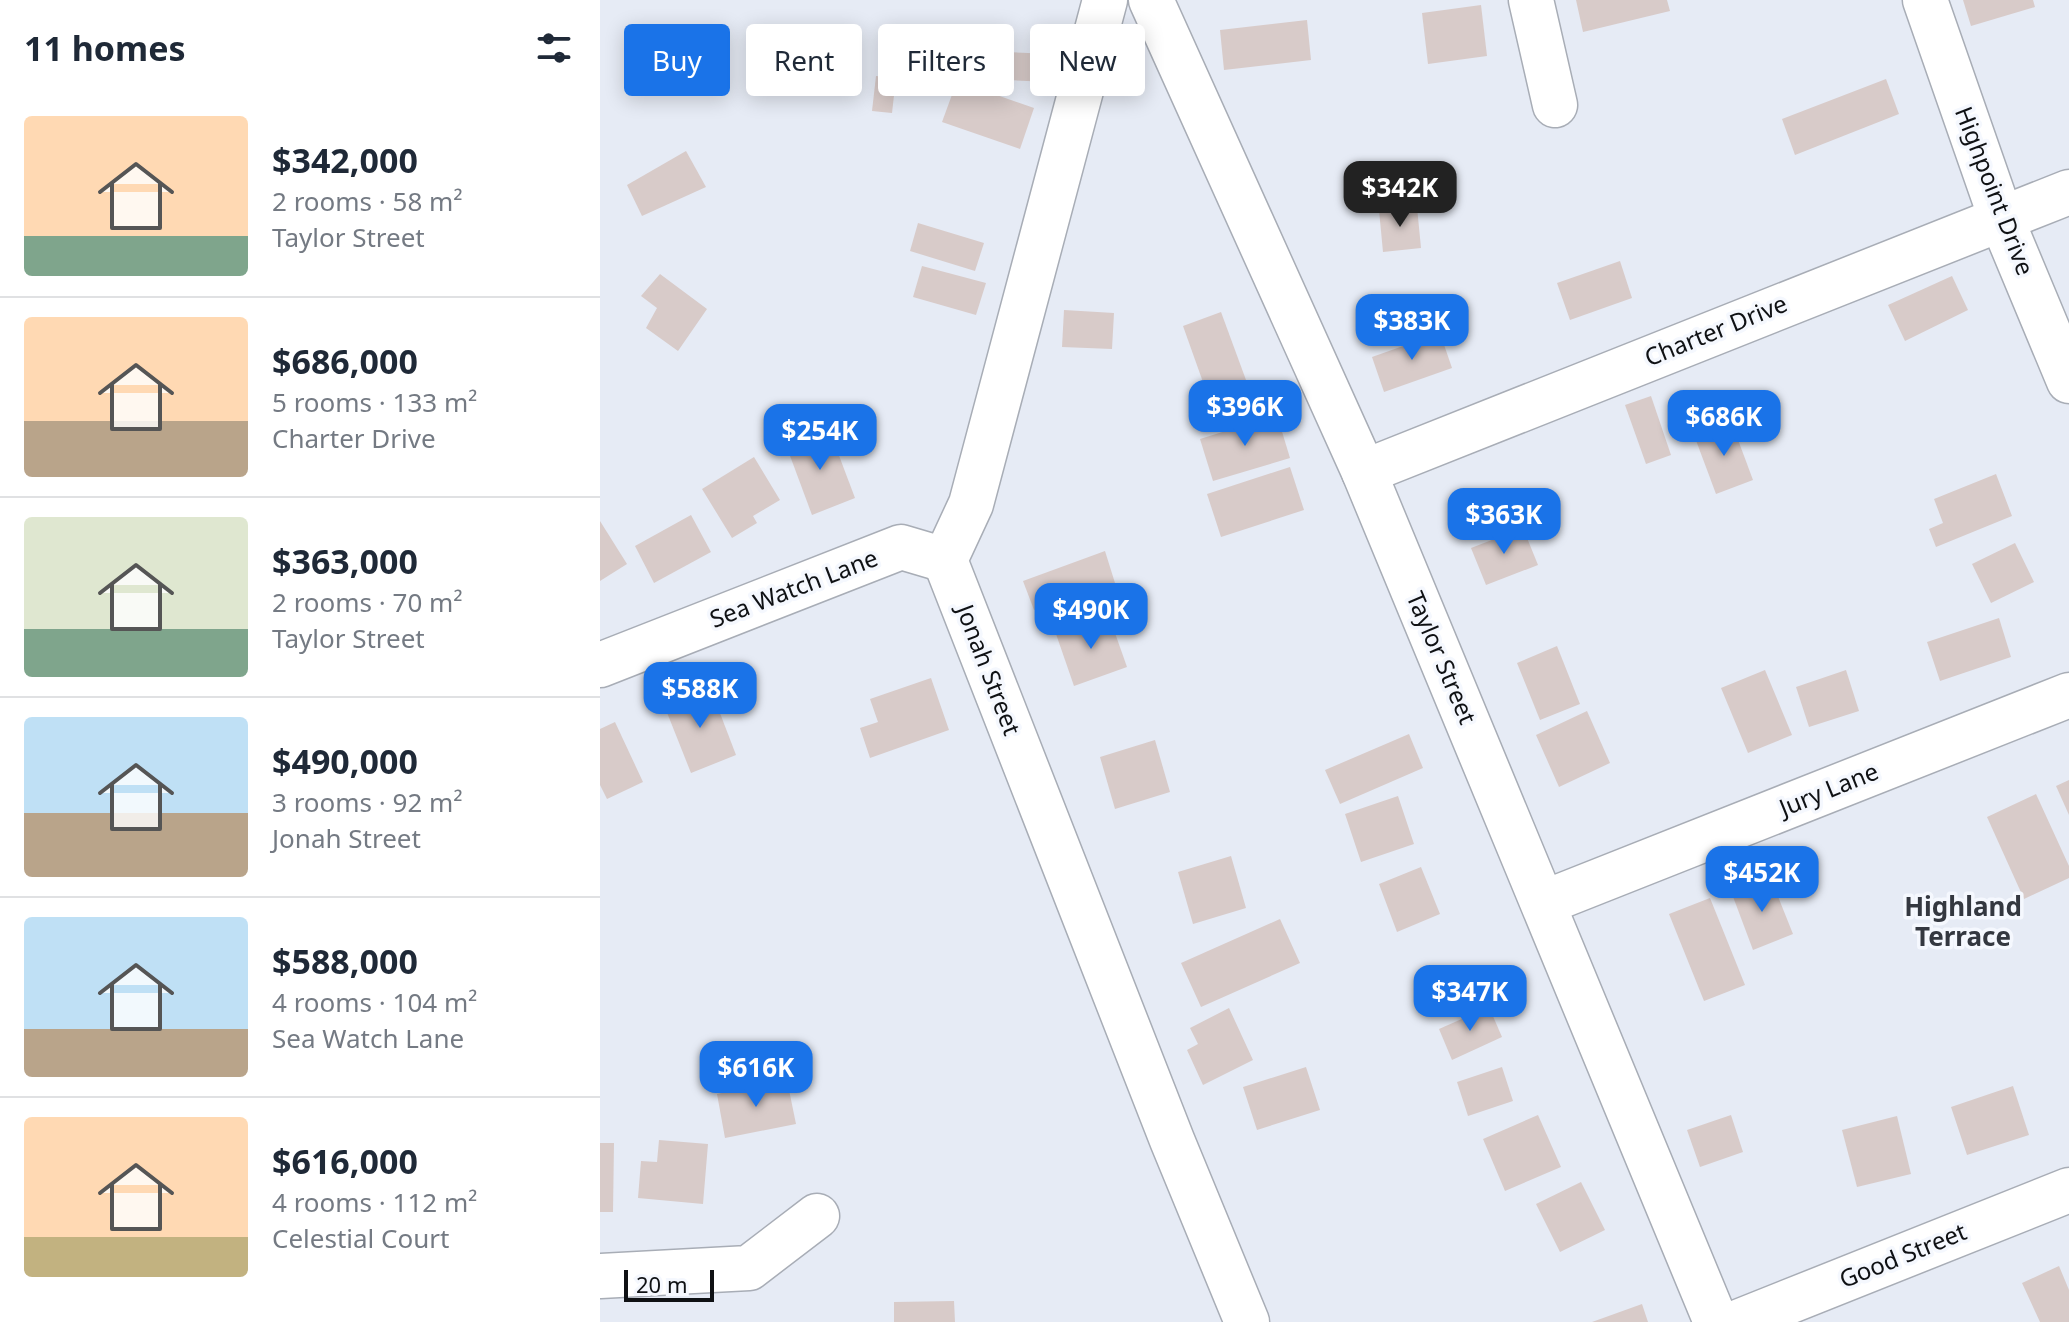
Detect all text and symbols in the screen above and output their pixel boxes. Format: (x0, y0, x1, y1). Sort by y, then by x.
chip: Buy (624, 24, 730, 96)
chip: Rent (746, 24, 862, 96)
chip: Filters (878, 24, 1014, 96)
chip: New (1030, 24, 1145, 96)
text: 11 homes (24, 25, 186, 71)
icon: filters (532, 26, 576, 70)
street label: Highpoint Drive (1948, 101, 2043, 280)
text: $342,000 (272, 137, 418, 183)
icon: home (88, 148, 184, 244)
pin: $342K (1344, 161, 1456, 229)
text: $342K (1362, 169, 1438, 205)
text: 2 rooms · 58 m² (272, 183, 462, 219)
text: Taylor Street (272, 219, 425, 255)
street label: Charter Drive (1639, 286, 1792, 373)
pin: $383K (1356, 294, 1468, 362)
text: $383K (1374, 302, 1450, 338)
text: $686,000 (272, 338, 418, 384)
icon: home (88, 349, 184, 445)
pin: $396K (1189, 380, 1301, 448)
text: 5 rooms · 133 m² (272, 384, 477, 420)
text: $396K (1207, 388, 1283, 424)
pin: $686K (1668, 390, 1780, 458)
text: $686K (1686, 398, 1762, 434)
pin: $254K (764, 404, 876, 472)
text: $254K (782, 412, 858, 448)
text: Charter Drive (272, 420, 436, 456)
pin: $363K (1448, 488, 1560, 556)
text: $363K (1466, 496, 1542, 532)
text: $363,000 (272, 538, 418, 584)
street label: Sea Watch Lane (705, 540, 882, 635)
icon: home (88, 549, 184, 645)
pin: $490K (1035, 583, 1147, 651)
text: 2 rooms · 70 m² (272, 584, 462, 620)
street label: Taylor Street (1400, 586, 1485, 729)
text: $490K (1053, 591, 1129, 627)
street label: Jonah Street (949, 598, 1030, 740)
text: Taylor Street (272, 620, 425, 656)
pin: $588K (644, 662, 756, 730)
text: $588K (662, 670, 738, 706)
text: $490,000 (272, 738, 418, 784)
icon: home (88, 749, 184, 845)
street label: Jury Lane (1772, 754, 1883, 824)
text: 3 rooms · 92 m² (272, 784, 462, 820)
text: Jonah Street (272, 820, 421, 856)
pin: $452K (1706, 846, 1818, 914)
text: $452K (1724, 854, 1800, 890)
district label: Highland Terrace (1904, 888, 2022, 954)
text: $588,000 (272, 938, 418, 984)
icon: home (88, 949, 184, 1045)
pin: $347K (1414, 965, 1526, 1033)
text: $347K (1432, 973, 1508, 1009)
text: 4 rooms · 104 m² (272, 984, 477, 1020)
text: Sea Watch Lane (272, 1020, 464, 1056)
pin: $616K (700, 1041, 812, 1109)
text: $616K (718, 1049, 794, 1085)
text: $616,000 (272, 1138, 418, 1184)
icon: home (88, 1149, 184, 1245)
text: 4 rooms · 112 m² (272, 1184, 477, 1220)
street label: Good Street (1834, 1214, 1971, 1295)
text: Celestial Court (272, 1220, 449, 1256)
scale bar (624, 1266, 714, 1302)
text: 20 m (636, 1269, 687, 1299)

